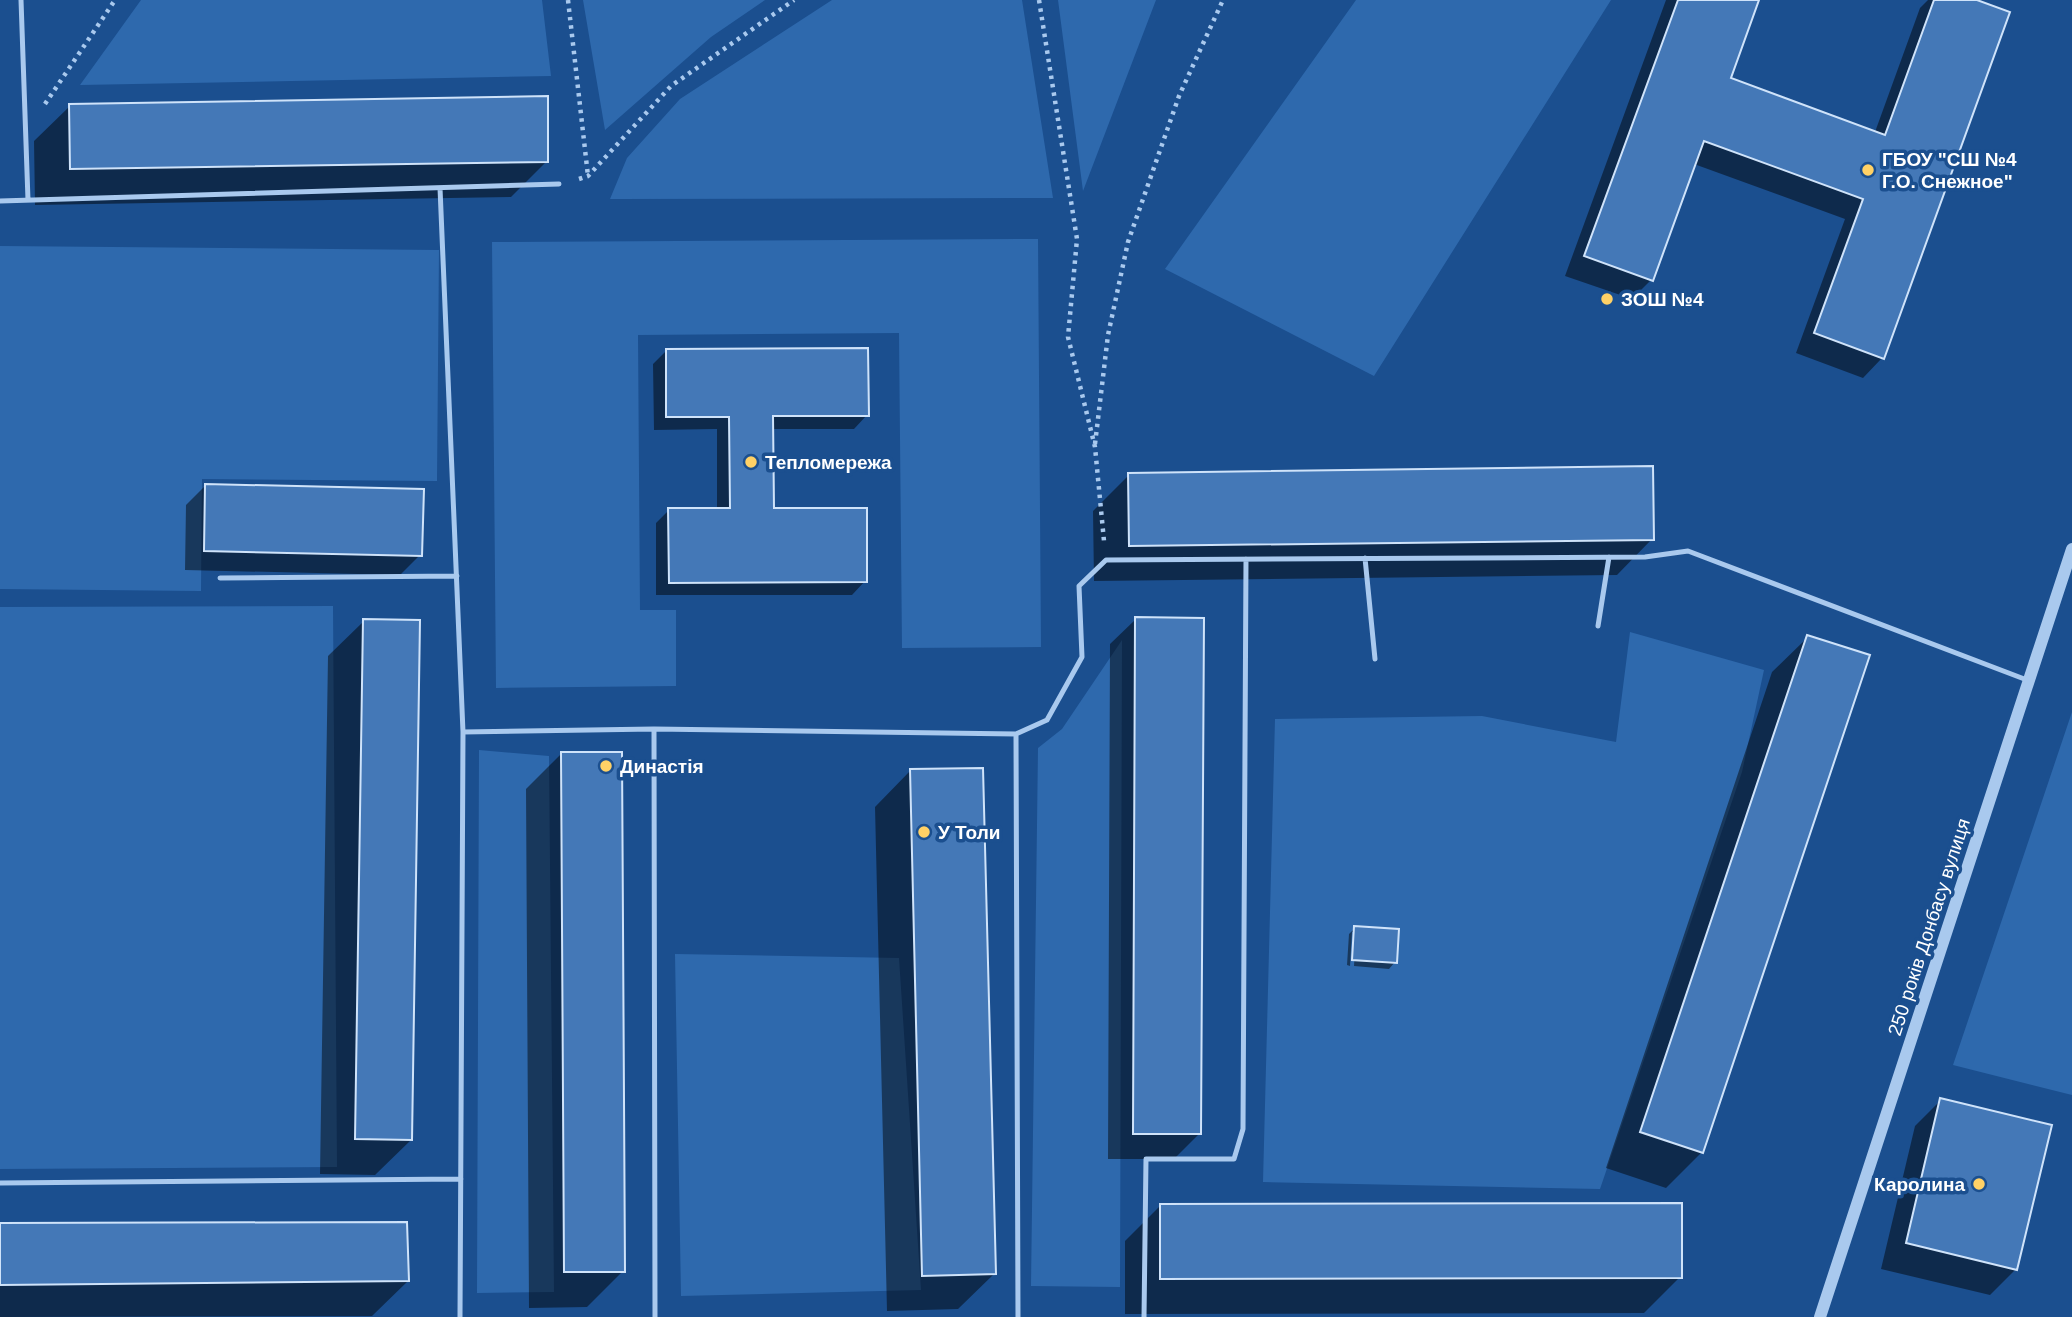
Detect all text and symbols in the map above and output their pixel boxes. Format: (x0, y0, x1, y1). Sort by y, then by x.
place label: ГБОУ "СШ №4 Г.О. Снежное" (1882, 149, 2017, 192)
marker: ГБОУ "СШ №4 Г.О. Снежное" (1860, 162, 1876, 178)
place label: ЗОШ №4 (1621, 289, 1704, 310)
marker: ЗОШ №4 (1599, 291, 1615, 307)
place label: Тепломережа (765, 452, 892, 473)
marker: Тепломережа (743, 454, 759, 470)
place label: Династія (620, 756, 704, 777)
marker: Династія (598, 758, 614, 774)
street label: 250 років Донбасу вулиця (1884, 816, 1974, 1038)
place label: У Толи (938, 822, 1000, 843)
marker: У Толи (916, 824, 932, 840)
place label: Каролина (1874, 1174, 1965, 1195)
marker: Каролина (1971, 1176, 1987, 1192)

